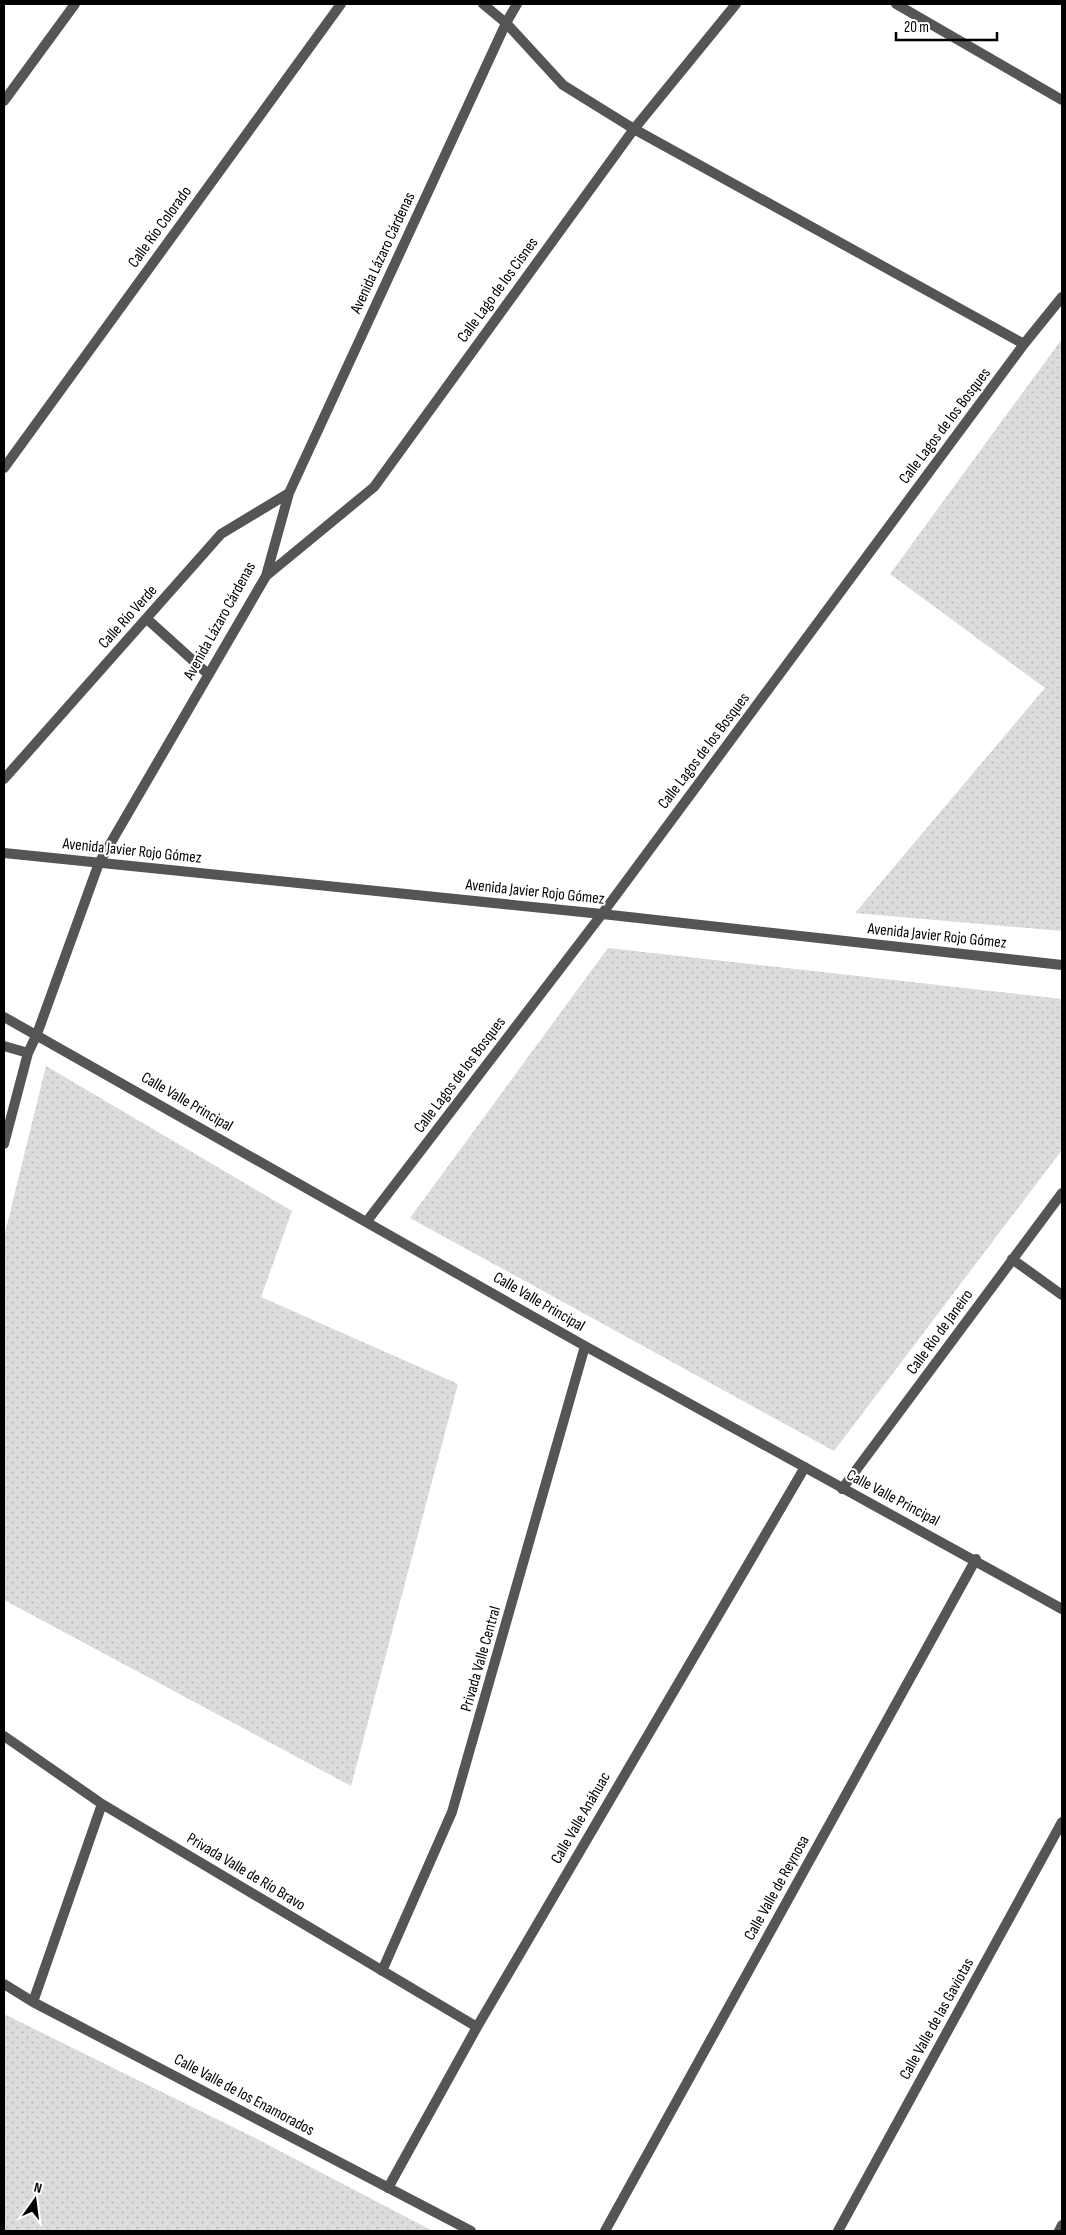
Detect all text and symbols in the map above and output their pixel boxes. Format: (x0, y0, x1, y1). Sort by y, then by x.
scale bar (896, 10, 997, 42)
text: 20 m (904, 18, 929, 37)
street label: Calle Río Colorado (124, 183, 196, 271)
street label: Avenida Lázaro Cárdenas (346, 189, 420, 318)
street label: Calle Lago de los Cisnes (454, 234, 543, 346)
street label: Calle Lagos de los Bosques (895, 364, 995, 488)
street label: Avenida Lázaro Cárdenas (179, 559, 260, 684)
street label: Calle Río Verde (95, 581, 161, 653)
street label: Calle Lagos de los Bosques (654, 689, 754, 813)
street label: Avenida Javier Rojo Gómez (61, 834, 203, 868)
street label: Avenida Javier Rojo Gómez (464, 875, 606, 909)
street label: Avenida Javier Rojo Gómez (866, 919, 1008, 953)
street label: Calle Lagos de los Bosques (410, 1013, 510, 1137)
street label: Calle Valle Principal (138, 1068, 236, 1136)
street label: Calle Valle Principal (490, 1268, 588, 1336)
street label: Calle Río de Janeiro (903, 1286, 977, 1378)
street label: Calle Valle Principal (843, 1466, 943, 1530)
street label: Privada Valle Central (457, 1604, 505, 1714)
street label: Calle Valle Anáhuac (547, 1769, 615, 1867)
street label: Privada Valle de Río Bravo (183, 1829, 309, 1915)
street label: Calle Valle de Reynosa (740, 1832, 814, 1944)
street label: Calle Valle de las Gaviotas (896, 1955, 978, 2083)
street label: Calle Valle de los Enamorados (171, 2050, 318, 2140)
north arrow (10, 2175, 60, 2225)
text: N (32, 2179, 44, 2197)

